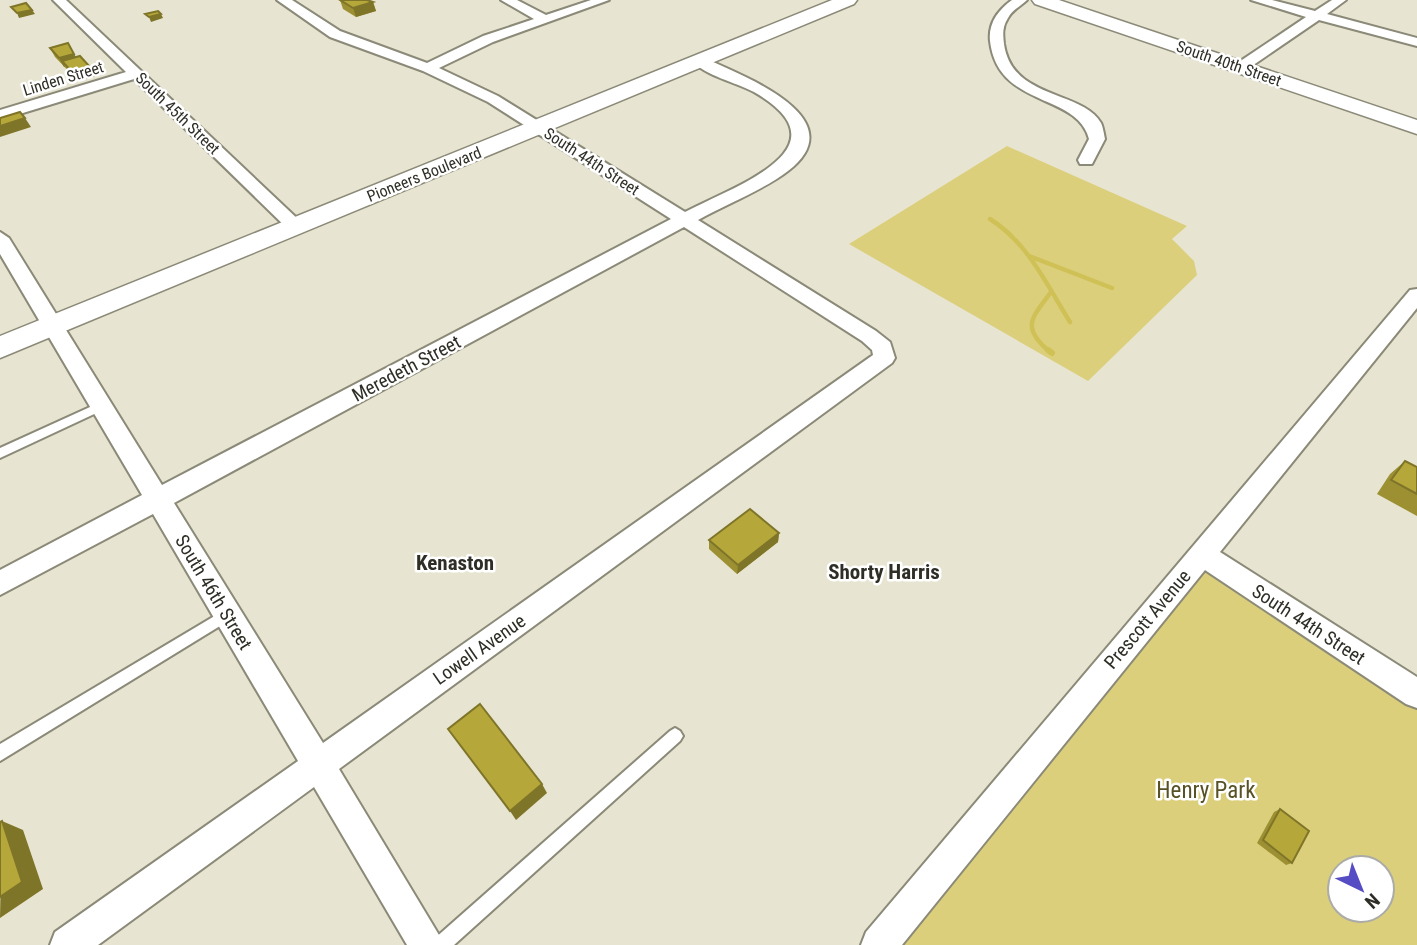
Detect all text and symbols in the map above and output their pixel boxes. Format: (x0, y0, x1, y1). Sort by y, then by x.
street label: South 40th Street (1174, 37, 1284, 90)
street label: Linden Street (20, 57, 106, 100)
street label: South 45th Street (132, 68, 224, 158)
street label: South 44th Street (541, 124, 643, 199)
street label: Pioneers Boulevard (364, 143, 484, 206)
street label: Meredeth Street (348, 330, 465, 407)
street label: South 46th Street (170, 531, 257, 654)
district label: Kenaston (416, 551, 494, 575)
district label: Shorty Harris (828, 560, 940, 584)
street label: Prescott Avenue (1099, 565, 1196, 674)
street label: South 44th Street (1248, 579, 1370, 670)
street label: Lowell Avenue (429, 609, 530, 690)
park label: Henry Park (1156, 777, 1256, 804)
north arrow (1326, 854, 1396, 924)
text: N (1360, 889, 1384, 913)

